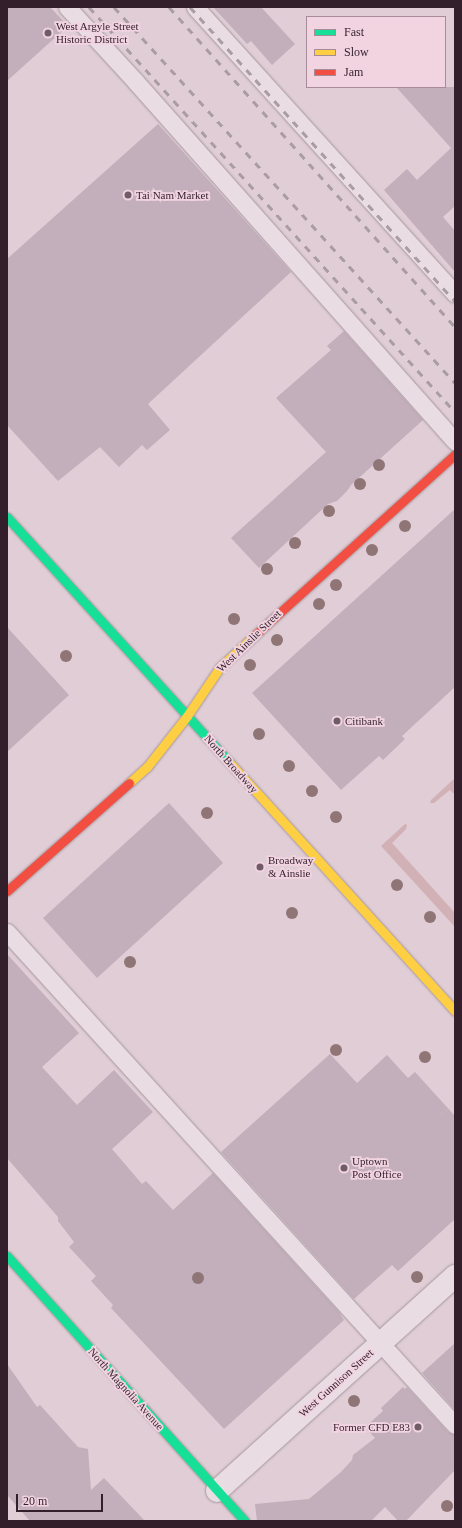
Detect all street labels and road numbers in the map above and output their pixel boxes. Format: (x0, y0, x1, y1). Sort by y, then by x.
street label: West Ainslie Street (214, 607, 284, 675)
street label: North Broadway (201, 732, 261, 796)
street label: North Magnolia Avenue (85, 1345, 167, 1433)
street label: West Gunnison Street (296, 1346, 376, 1420)

